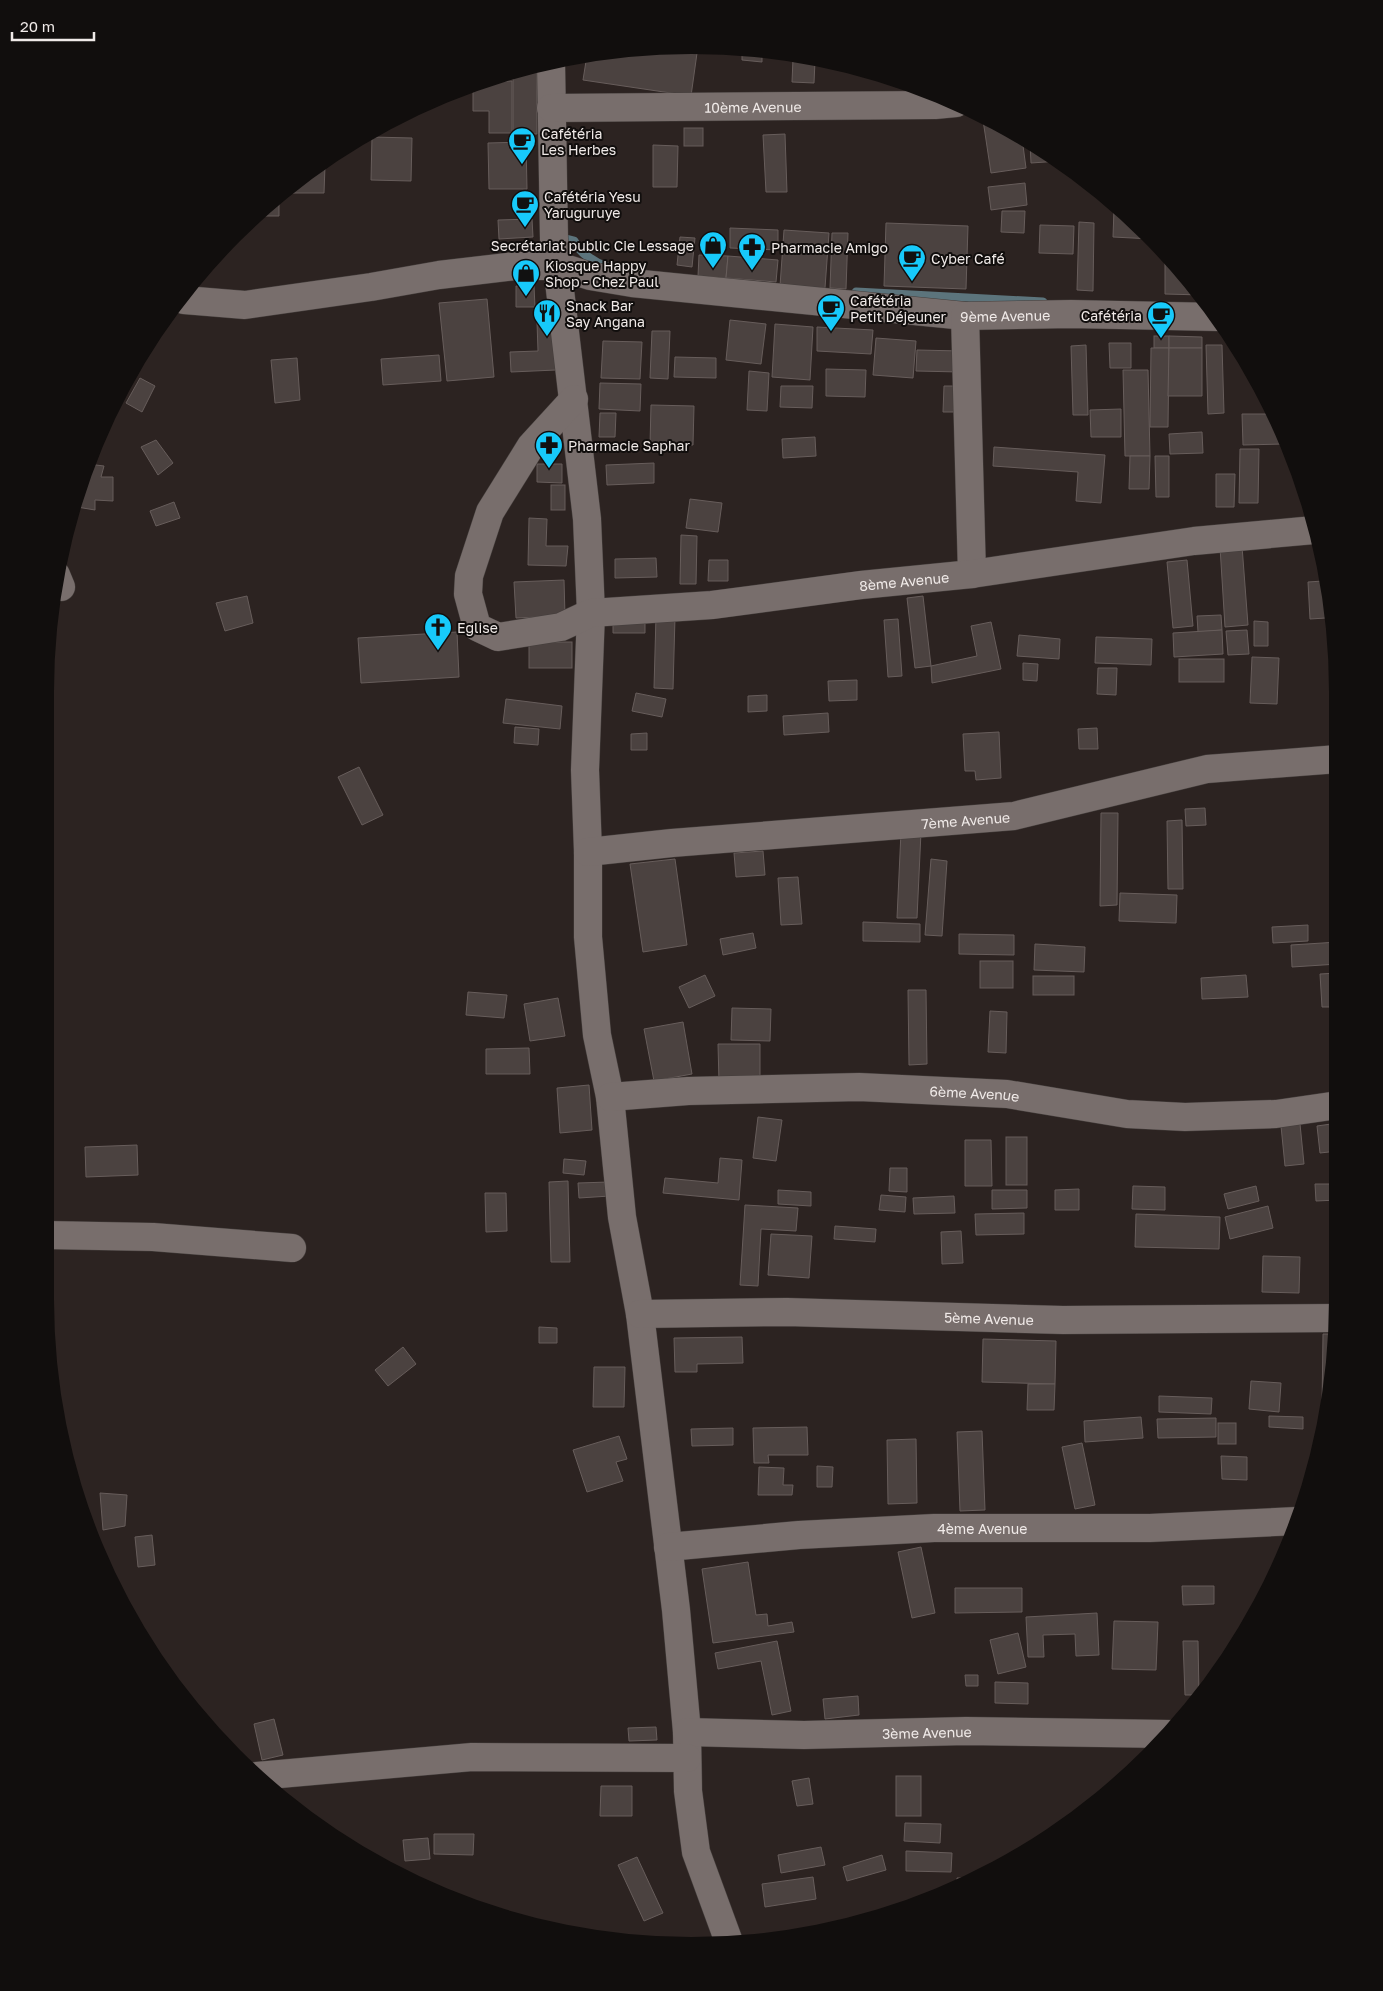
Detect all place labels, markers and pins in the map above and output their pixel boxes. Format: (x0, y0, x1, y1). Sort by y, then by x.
place label: Cafétéria Les Herbes (541, 125, 616, 158)
cafe icon: Cafétéria Les Herbes (507, 126, 537, 165)
place label: Cafétéria Yesu Yaruguruye (544, 188, 641, 221)
cafe icon: Cafétéria Yesu Yaruguruye (510, 189, 540, 228)
shop icon: Secrétariat public Cie Lessage (698, 230, 728, 269)
pharmacy icon: Pharmacie Amigo (737, 232, 767, 271)
place label: Secrétariat public Cie Lessage (491, 237, 694, 254)
place label: Pharmacie Amigo (771, 239, 888, 256)
cafe icon: Cyber Café (897, 243, 927, 282)
place label: Cyber Café (931, 250, 1005, 267)
place label: Kiosque Happy Shop - Chez Paul (545, 257, 659, 290)
shop icon: Kiosque Happy Shop - Chez Paul (511, 258, 541, 297)
place label: Cafétéria Petit Déjeuner (850, 292, 947, 325)
cafe icon: Cafétéria Petit Déjeuner (816, 293, 846, 332)
place label: Snack Bar Say Angana (566, 297, 645, 330)
restaurant icon: Snack Bar Say Angana (532, 298, 562, 337)
cafe icon: Cafétéria (1146, 300, 1176, 339)
place label: Cafétéria (1081, 307, 1142, 324)
pharmacy icon: Pharmacie Saphar (534, 430, 564, 469)
place label: Pharmacie Saphar (568, 437, 690, 454)
church icon: Eglise (423, 612, 453, 651)
place label: Eglise (457, 619, 498, 636)

